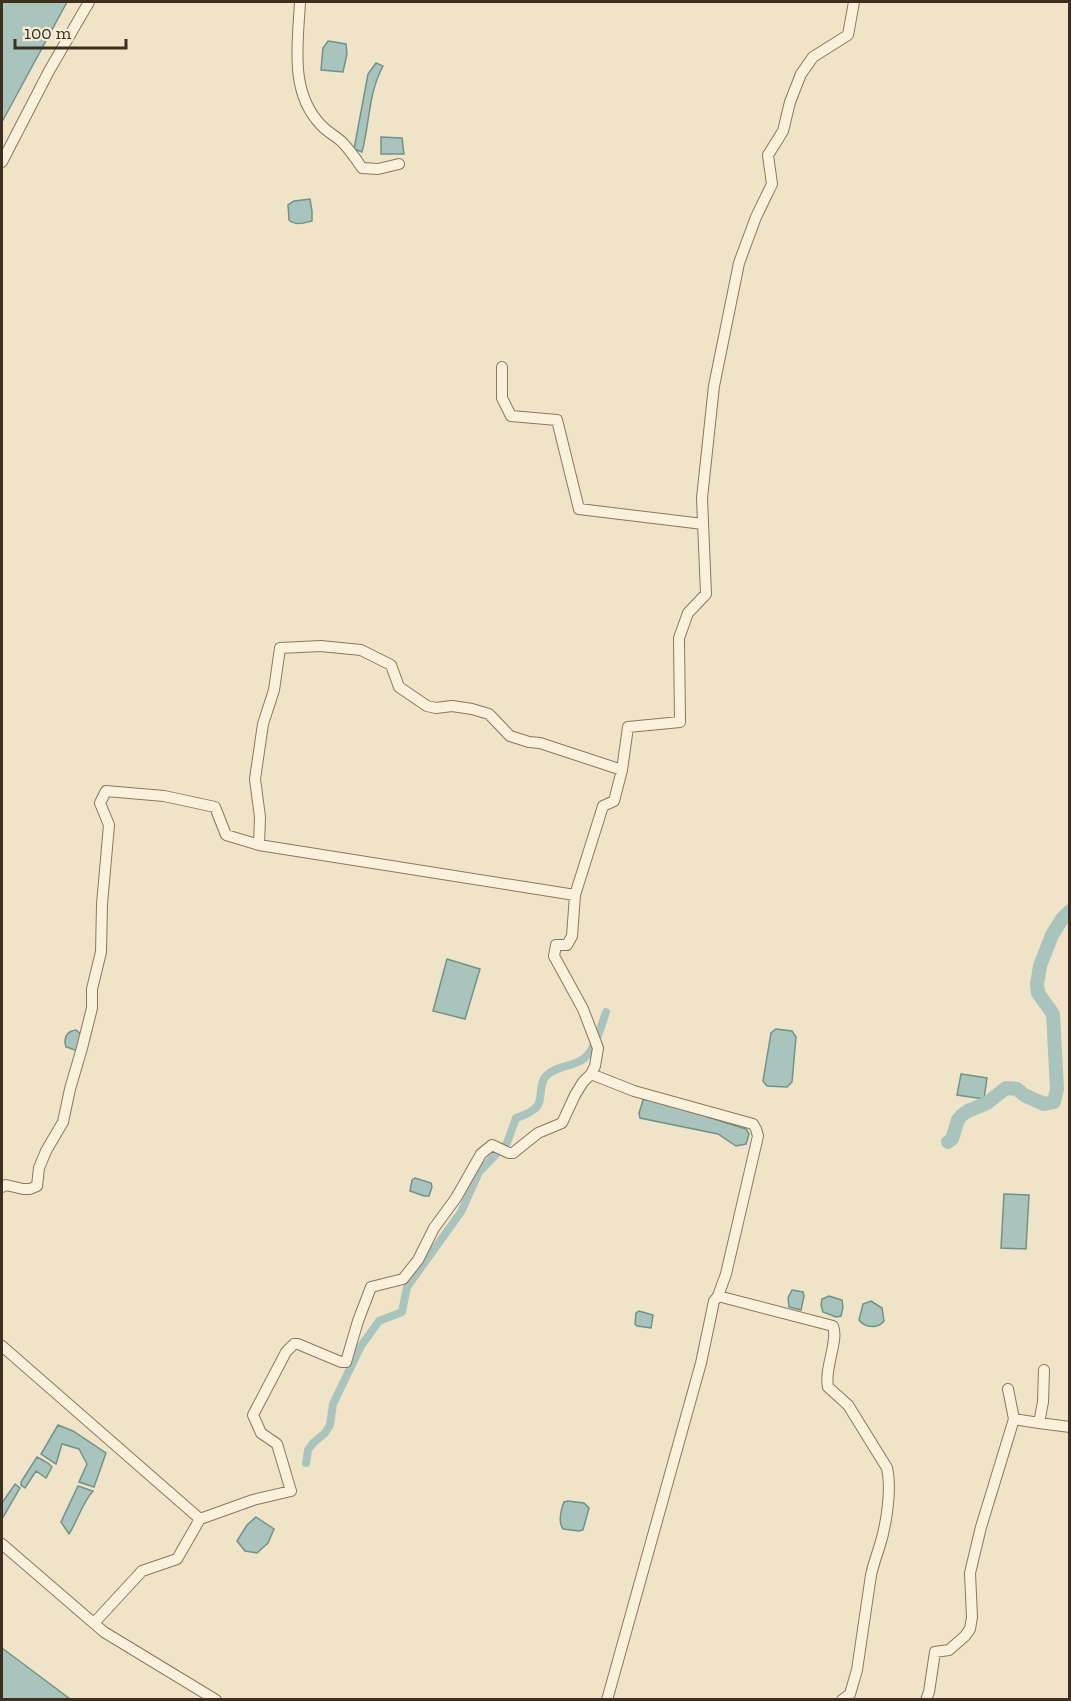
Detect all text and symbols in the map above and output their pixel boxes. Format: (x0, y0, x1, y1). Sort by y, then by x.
scale bar (15, 12, 126, 50)
text: 100 m (24, 22, 72, 44)

